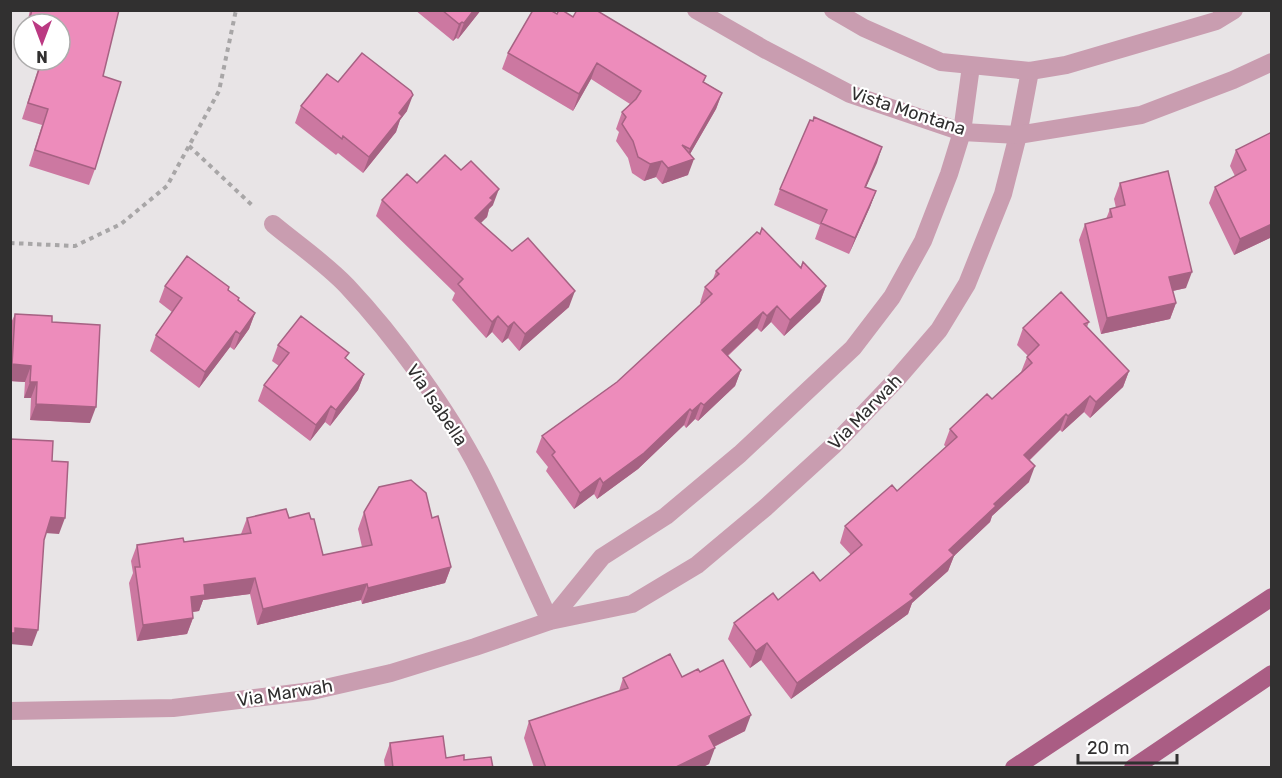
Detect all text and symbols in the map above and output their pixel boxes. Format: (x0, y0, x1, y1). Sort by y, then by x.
north arrow (12, 12, 72, 72)
text: N (36, 47, 48, 66)
street label: Vista Montana (848, 82, 968, 140)
street label: Via Isabella (402, 360, 472, 450)
street label: Via Marwah (824, 370, 906, 454)
street label: Via Marwah (236, 675, 334, 711)
scale bar (1078, 727, 1177, 765)
text: 20 m (1087, 737, 1129, 759)

